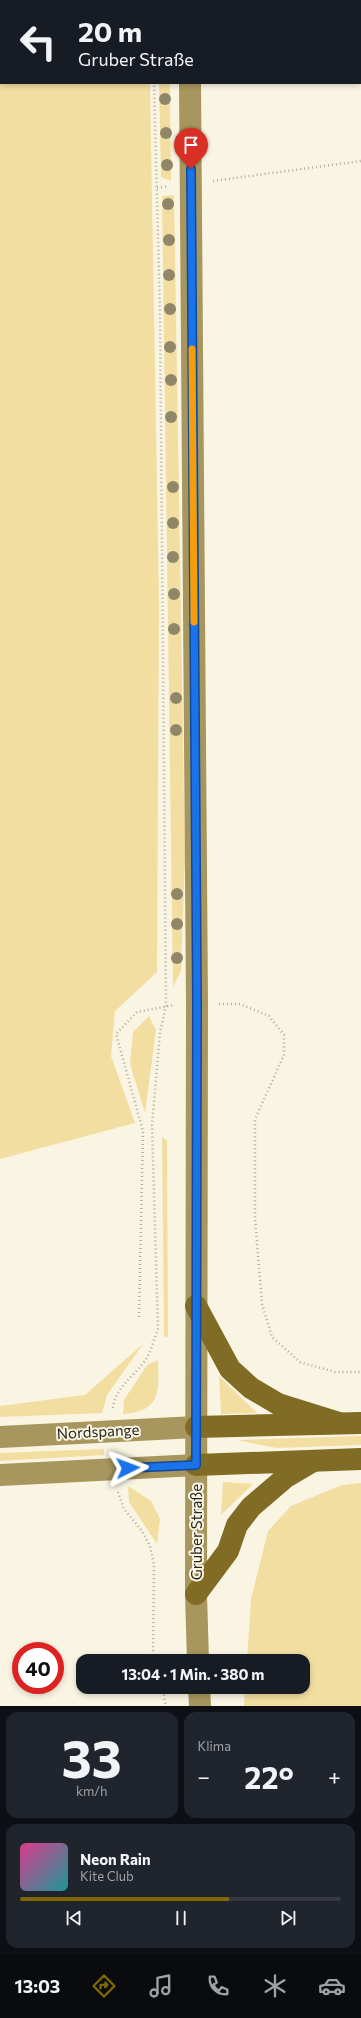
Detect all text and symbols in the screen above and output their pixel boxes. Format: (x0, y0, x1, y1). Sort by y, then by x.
text: 20 m (78, 14, 142, 48)
icon: left (12, 16, 64, 68)
text: Gruber Straße (78, 48, 194, 70)
pin (174, 128, 208, 169)
icon: arrive (180, 134, 202, 156)
street label: Nordspange (56, 1420, 140, 1442)
position arrow (107, 1447, 149, 1489)
street label: Gruber Straße (187, 1484, 205, 1580)
speed limit sign: 40 (12, 1642, 64, 1694)
text: 13:04 · 1 Min. · 380 m (122, 1665, 264, 1683)
text: 33 (62, 1725, 122, 1789)
text: Klima (198, 1738, 231, 1754)
text: 22° (244, 1758, 294, 1795)
text: − (198, 1763, 210, 1790)
text: + (328, 1763, 341, 1790)
text: km/h (76, 1783, 108, 1799)
text: Neon Rain (80, 1850, 151, 1868)
text: Kite Club (80, 1868, 134, 1884)
icon: previous (63, 1907, 85, 1929)
icon: pause (170, 1907, 192, 1929)
icon: next (277, 1907, 299, 1929)
icon: directions (90, 1972, 118, 2000)
icon: music (147, 1972, 175, 2000)
icon: phone (204, 1972, 232, 2000)
icon: climate (261, 1972, 289, 2000)
icon: car (318, 1972, 346, 2000)
text: 13:03 (15, 1975, 60, 1997)

